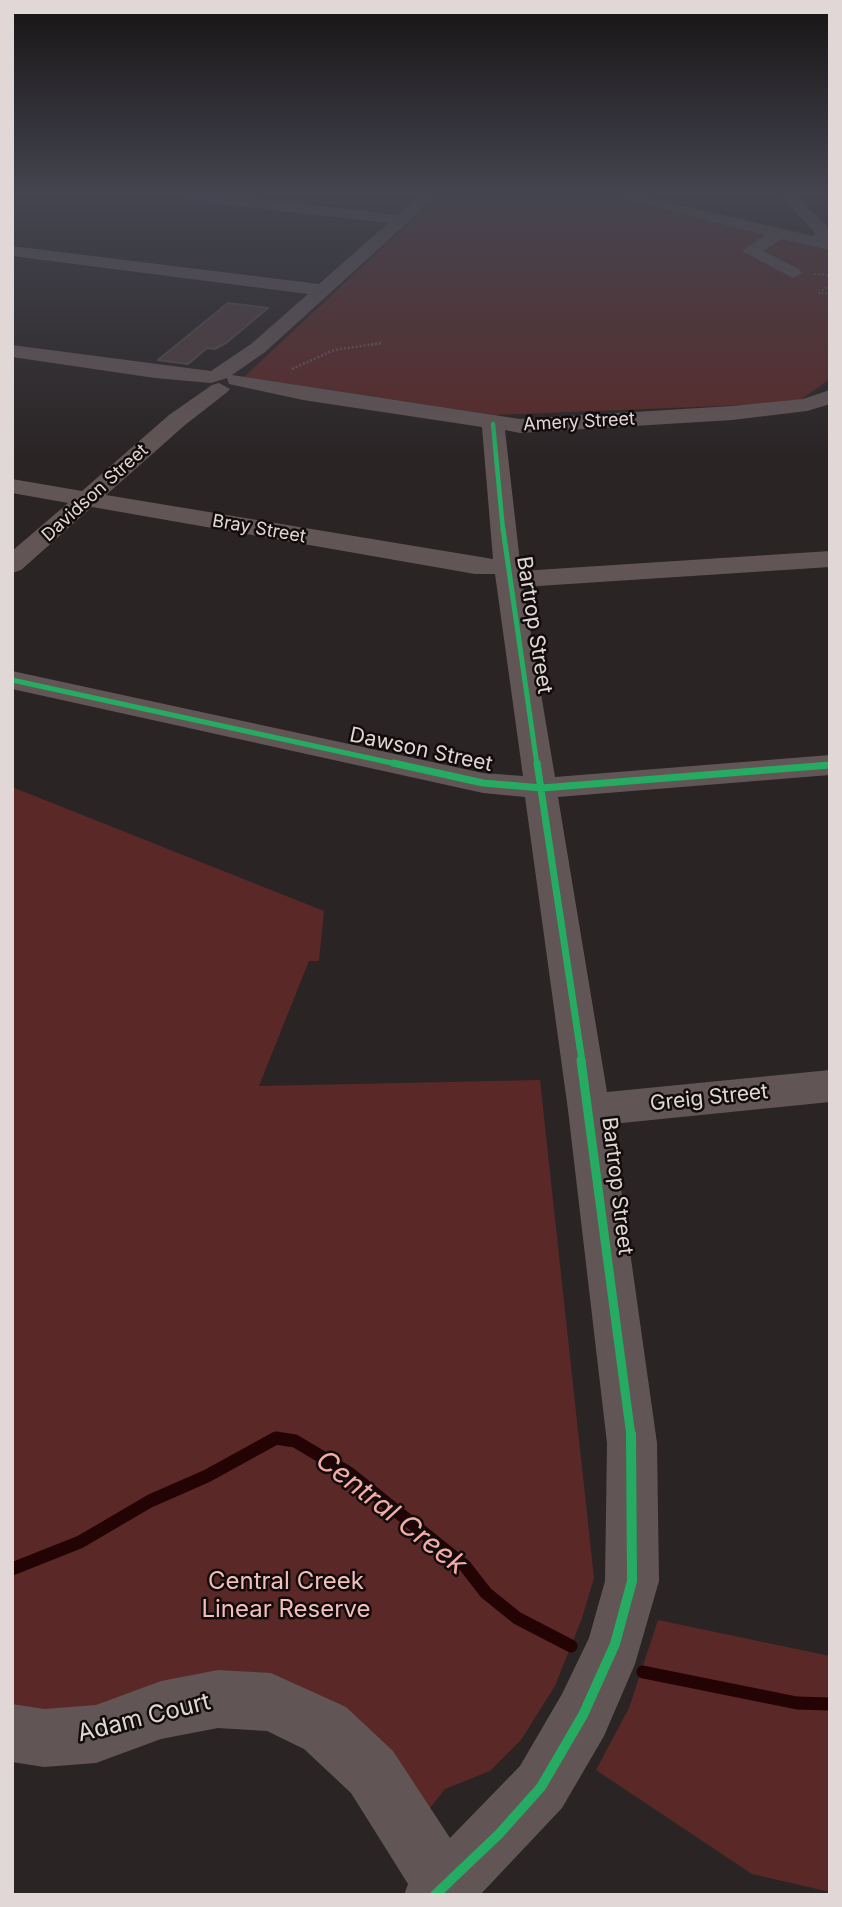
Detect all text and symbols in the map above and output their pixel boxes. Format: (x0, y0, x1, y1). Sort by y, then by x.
street label: Amery Street (523, 408, 635, 436)
street label: Davidson Street (38, 440, 152, 546)
street label: Bray Street (211, 510, 307, 548)
street label: Bartrop Street (511, 554, 557, 696)
street label: Dawson Street (347, 723, 495, 777)
street label: Greig Street (649, 1079, 769, 1117)
street label: Bartrop Street (596, 1116, 638, 1256)
water label: Central Creek (309, 1444, 473, 1582)
park label: Central Creek Linear Reserve (201, 1568, 371, 1624)
street label: Adam Court (75, 1688, 213, 1748)

